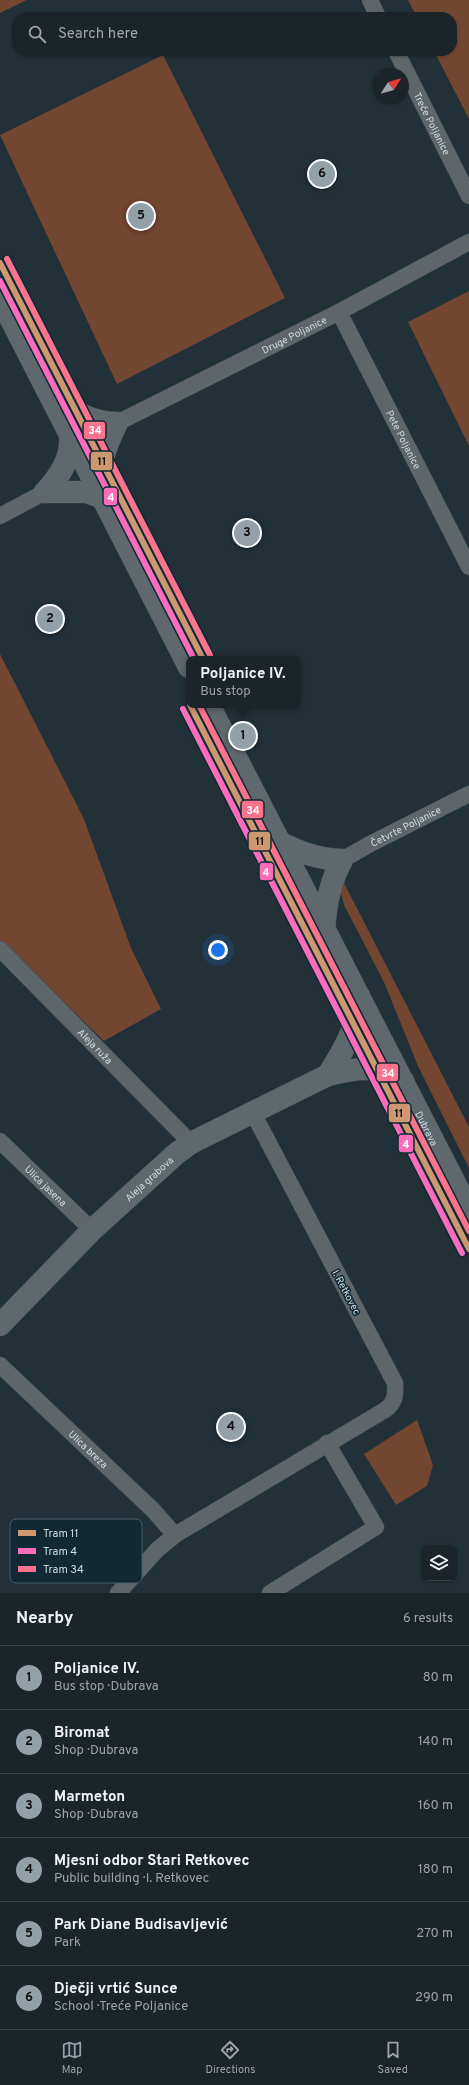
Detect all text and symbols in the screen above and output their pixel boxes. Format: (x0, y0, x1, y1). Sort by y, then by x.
search box (12, 12, 457, 56)
icon: search (26, 23, 48, 45)
text: Search here (58, 25, 138, 44)
north arrow (373, 68, 409, 104)
street label: Treće Poljanice (410, 91, 452, 158)
pin: 6 (309, 159, 335, 189)
pin: 5 (128, 201, 154, 231)
street label: Druge Poljanice (260, 314, 329, 358)
street label: Pete Poljanice (382, 408, 423, 472)
line badge: 34 (83, 421, 106, 440)
text: 34 (88, 424, 102, 438)
line badge: 11 (90, 451, 113, 471)
text: 11 (98, 455, 106, 469)
line badge: 4 (103, 487, 118, 506)
text: 4 (107, 491, 115, 505)
pin: 3 (234, 518, 260, 548)
pin: 2 (37, 604, 63, 634)
popup (186, 656, 300, 708)
text: Poljanice IV. (200, 665, 286, 684)
text: Bus stop (200, 684, 251, 700)
pin: 1 (230, 721, 256, 751)
line badge: 34 (241, 800, 264, 819)
text: 34 (246, 804, 260, 818)
street label: Četvrte Poljanice (369, 804, 444, 851)
line badge: 11 (248, 831, 271, 851)
text: 11 (256, 835, 264, 849)
line badge: 4 (259, 862, 274, 881)
text: 4 (262, 866, 270, 880)
your location (208, 940, 228, 960)
street label: Aleja ruža (74, 1026, 115, 1067)
line badge: 34 (376, 1063, 399, 1082)
text: 34 (381, 1067, 395, 1081)
line badge: 11 (388, 1103, 411, 1123)
text: 11 (395, 1107, 403, 1121)
street label: Dubrava (411, 1109, 440, 1148)
line badge: 4 (398, 1134, 414, 1153)
text: 4 (402, 1138, 410, 1152)
street label: Aleja grabova (123, 1154, 177, 1205)
street label: Ulica jasena (21, 1163, 69, 1210)
street label: I. Retkovec (328, 1268, 363, 1317)
pin: 4 (218, 1412, 244, 1442)
street label: Ulica breza (65, 1428, 110, 1472)
legend (10, 1519, 142, 1583)
text: Tram 11 (43, 1527, 79, 1541)
text: Tram 4 (43, 1545, 77, 1559)
map controls (421, 1545, 457, 1581)
button: layers (421, 1545, 457, 1581)
text: Tram 34 (43, 1563, 84, 1577)
text: Nearby (16, 1608, 73, 1630)
text: 6 results (403, 1611, 453, 1627)
text: Poljanice IV. (54, 1660, 139, 1679)
text: 1 (26, 1670, 32, 1686)
text: 80 m (423, 1670, 453, 1686)
text: Bus stop · Dubrava (54, 1679, 159, 1695)
text: Biromat (54, 1724, 110, 1743)
text: 2 (25, 1734, 33, 1750)
text: 140 m (418, 1734, 453, 1750)
text: Shop · Dubrava (54, 1743, 138, 1759)
text: Marmeton (54, 1788, 125, 1807)
text: 3 (25, 1798, 33, 1814)
text: 160 m (418, 1798, 453, 1814)
text: Shop · Dubrava (54, 1807, 138, 1823)
text: Mjesni odbor Stari Retkovec (54, 1852, 250, 1871)
text: 4 (25, 1862, 33, 1878)
text: 180 m (418, 1862, 453, 1878)
text: Public building · I. Retkovec (54, 1871, 209, 1887)
text: Park Diane Budisavljević (54, 1916, 228, 1935)
text: 5 (25, 1926, 33, 1942)
text: 270 m (416, 1926, 453, 1942)
text: Park (54, 1935, 81, 1951)
text: Dječji vrtić Sunce (54, 1980, 178, 1999)
text: 6 (25, 1990, 33, 2006)
text: 290 m (415, 1990, 453, 2006)
text: School · Treće Poljanice (54, 1999, 188, 2015)
tab: Map (61, 2039, 83, 2077)
tab: Directions (205, 2039, 255, 2077)
tab: Saved (378, 2039, 408, 2077)

